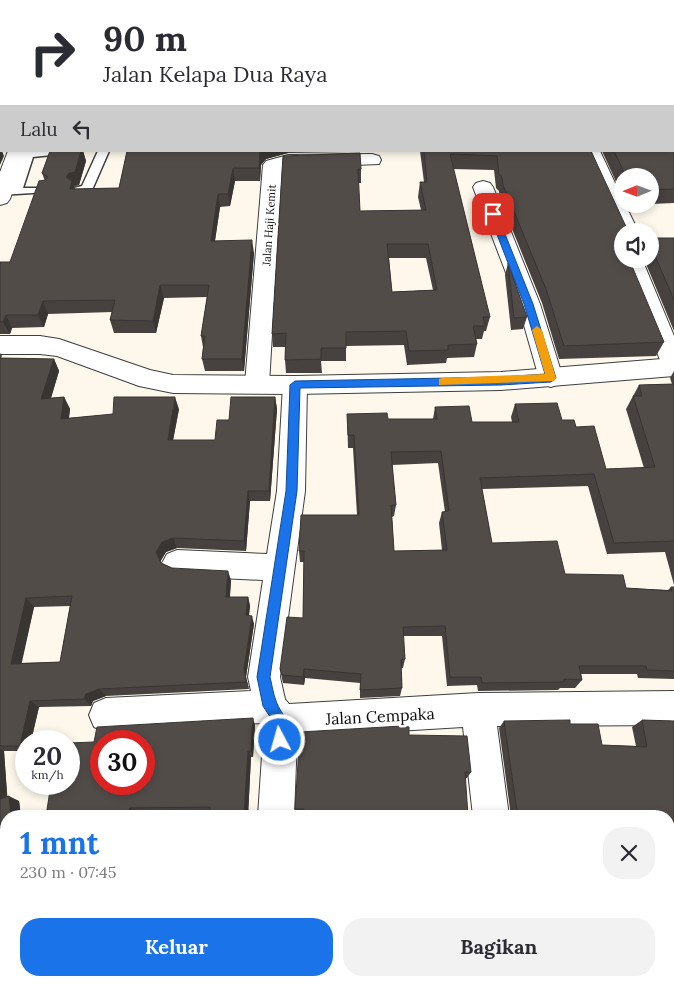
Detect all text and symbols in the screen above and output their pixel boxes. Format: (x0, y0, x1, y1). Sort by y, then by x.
text: 90 m (103, 16, 187, 61)
icon: right (20, 20, 85, 85)
text: Jalan Kelapa Dua Raya (103, 60, 328, 88)
icon: left (68, 115, 96, 143)
text: Lalu (20, 117, 58, 141)
north arrow (614, 168, 659, 212)
map controls (614, 168, 659, 268)
street label: Jalan Haji Kemit (259, 183, 279, 267)
pin (472, 193, 514, 235)
icon: arrive (479, 200, 507, 228)
button: sound (614, 223, 659, 268)
street label: Jalan Cempaka (324, 703, 435, 729)
position arrow (253, 713, 305, 765)
speed limit sign: 30 (90, 730, 155, 795)
text: 20 (33, 740, 62, 772)
text: km/h (31, 767, 64, 782)
text: 1 mnt (20, 824, 99, 862)
button: close (603, 827, 655, 879)
text: 230 m · 07:45 (20, 862, 116, 882)
button: Keluar (20, 918, 333, 976)
button: Bagikan (343, 918, 655, 976)

